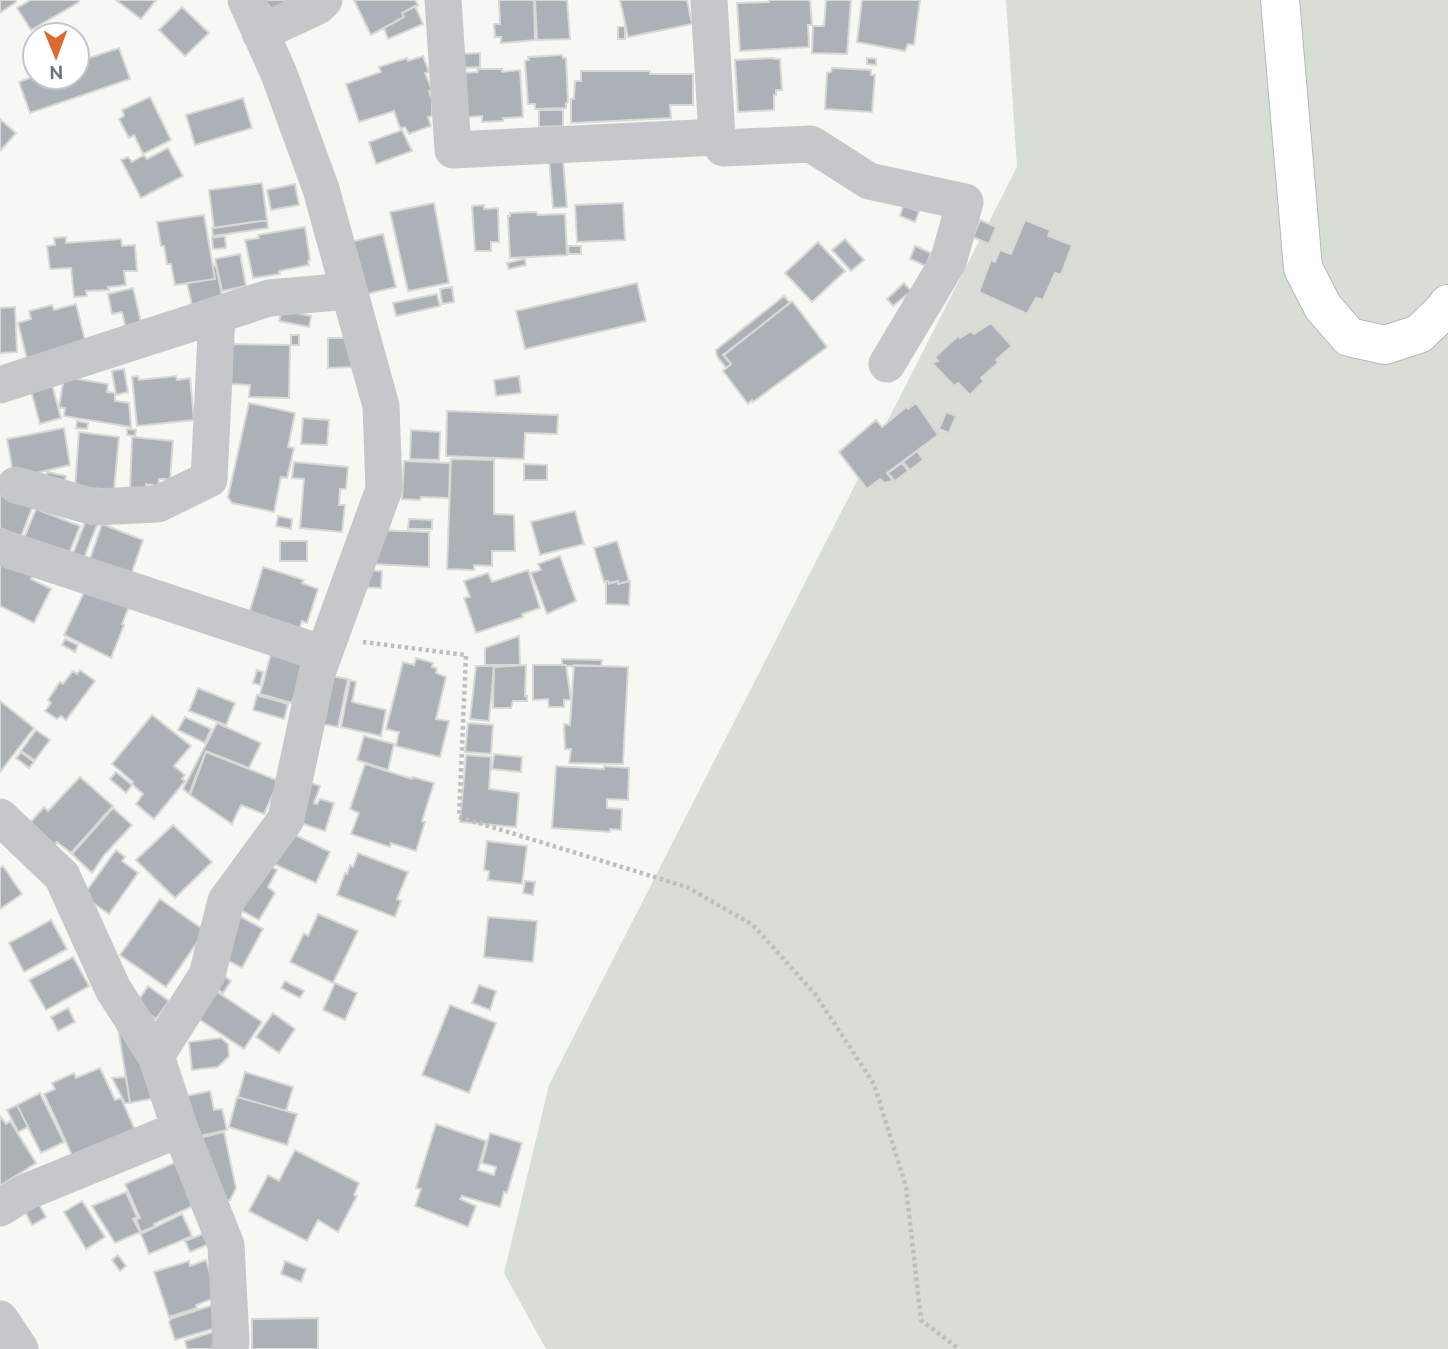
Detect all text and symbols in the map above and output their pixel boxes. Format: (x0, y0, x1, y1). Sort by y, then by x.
north arrow (21, 21, 91, 91)
text: N (49, 62, 64, 84)

